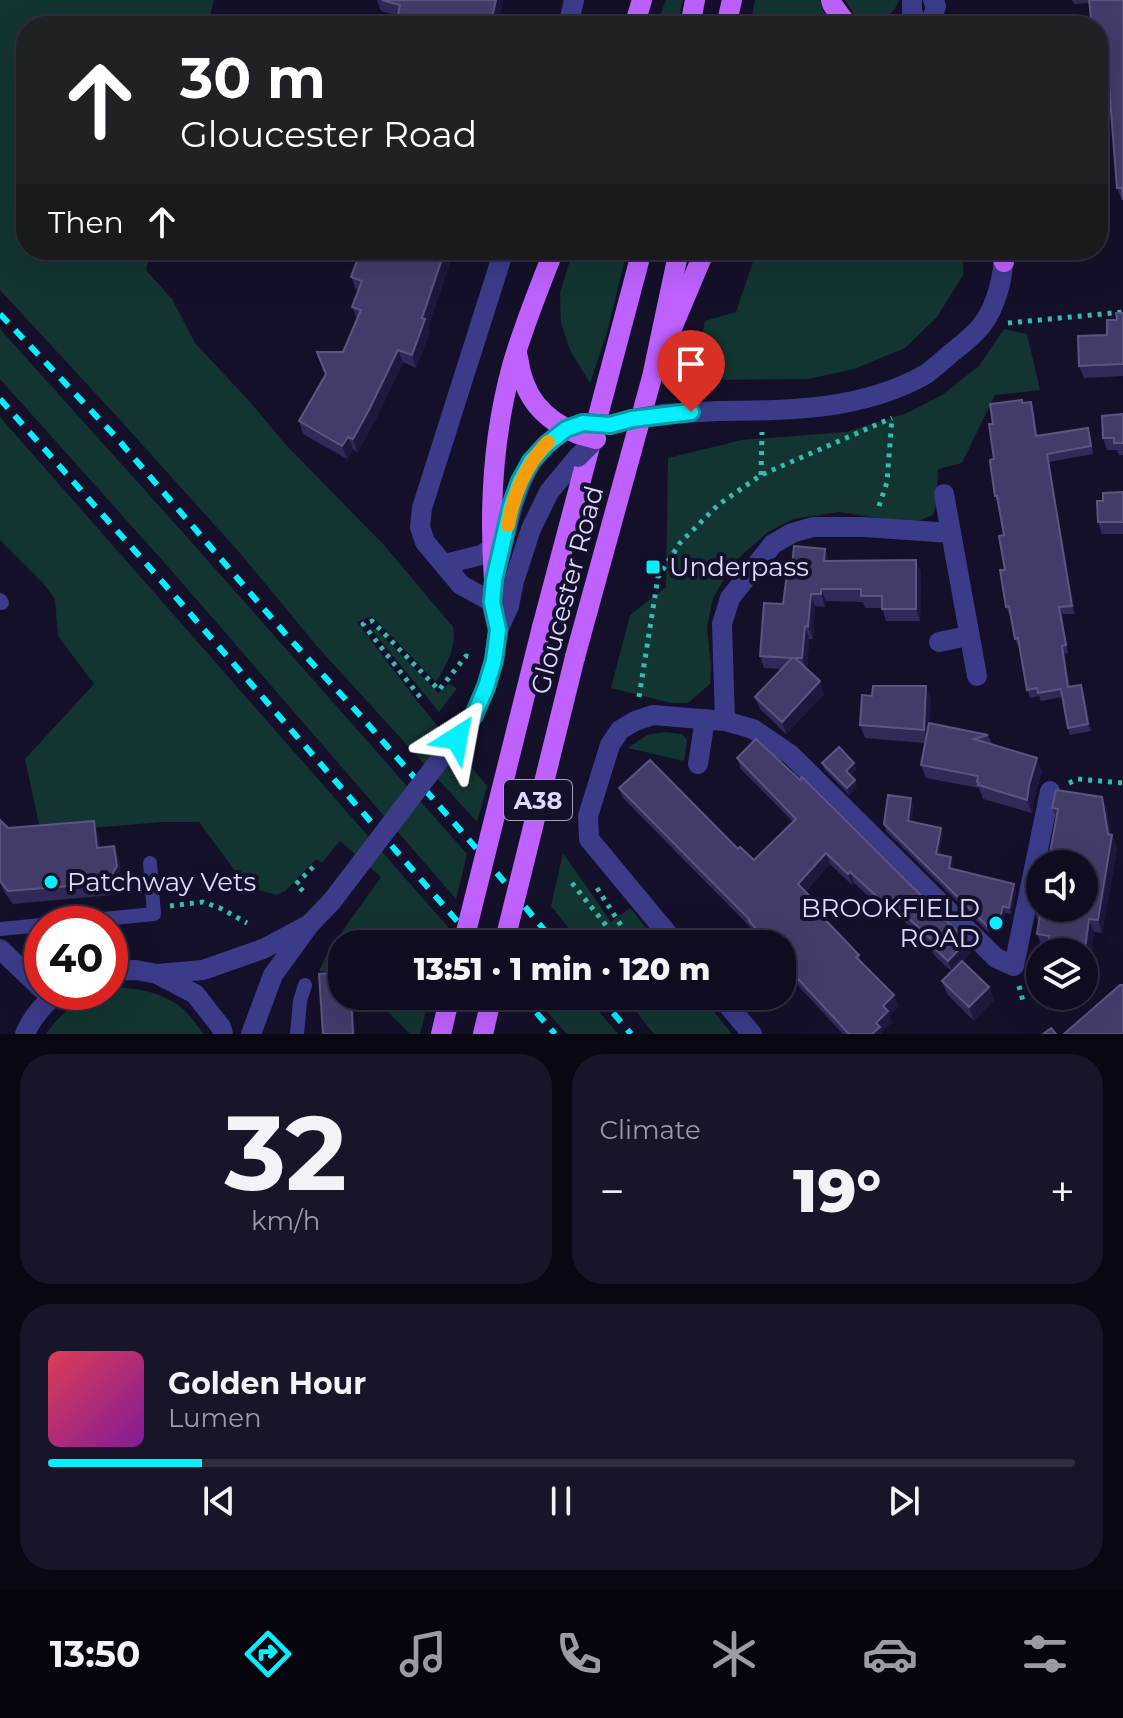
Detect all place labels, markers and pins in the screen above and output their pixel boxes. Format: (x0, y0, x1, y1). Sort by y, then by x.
pin (657, 330, 725, 412)
place label: Underpass (669, 551, 809, 583)
marker: Underpass (644, 558, 662, 576)
place label: Patchway Vets (67, 866, 256, 898)
marker: Patchway Vets (42, 873, 60, 891)
place label: BROOKFIELD ROAD (801, 892, 980, 954)
marker: BROOKFIELD ROAD (987, 914, 1005, 932)

